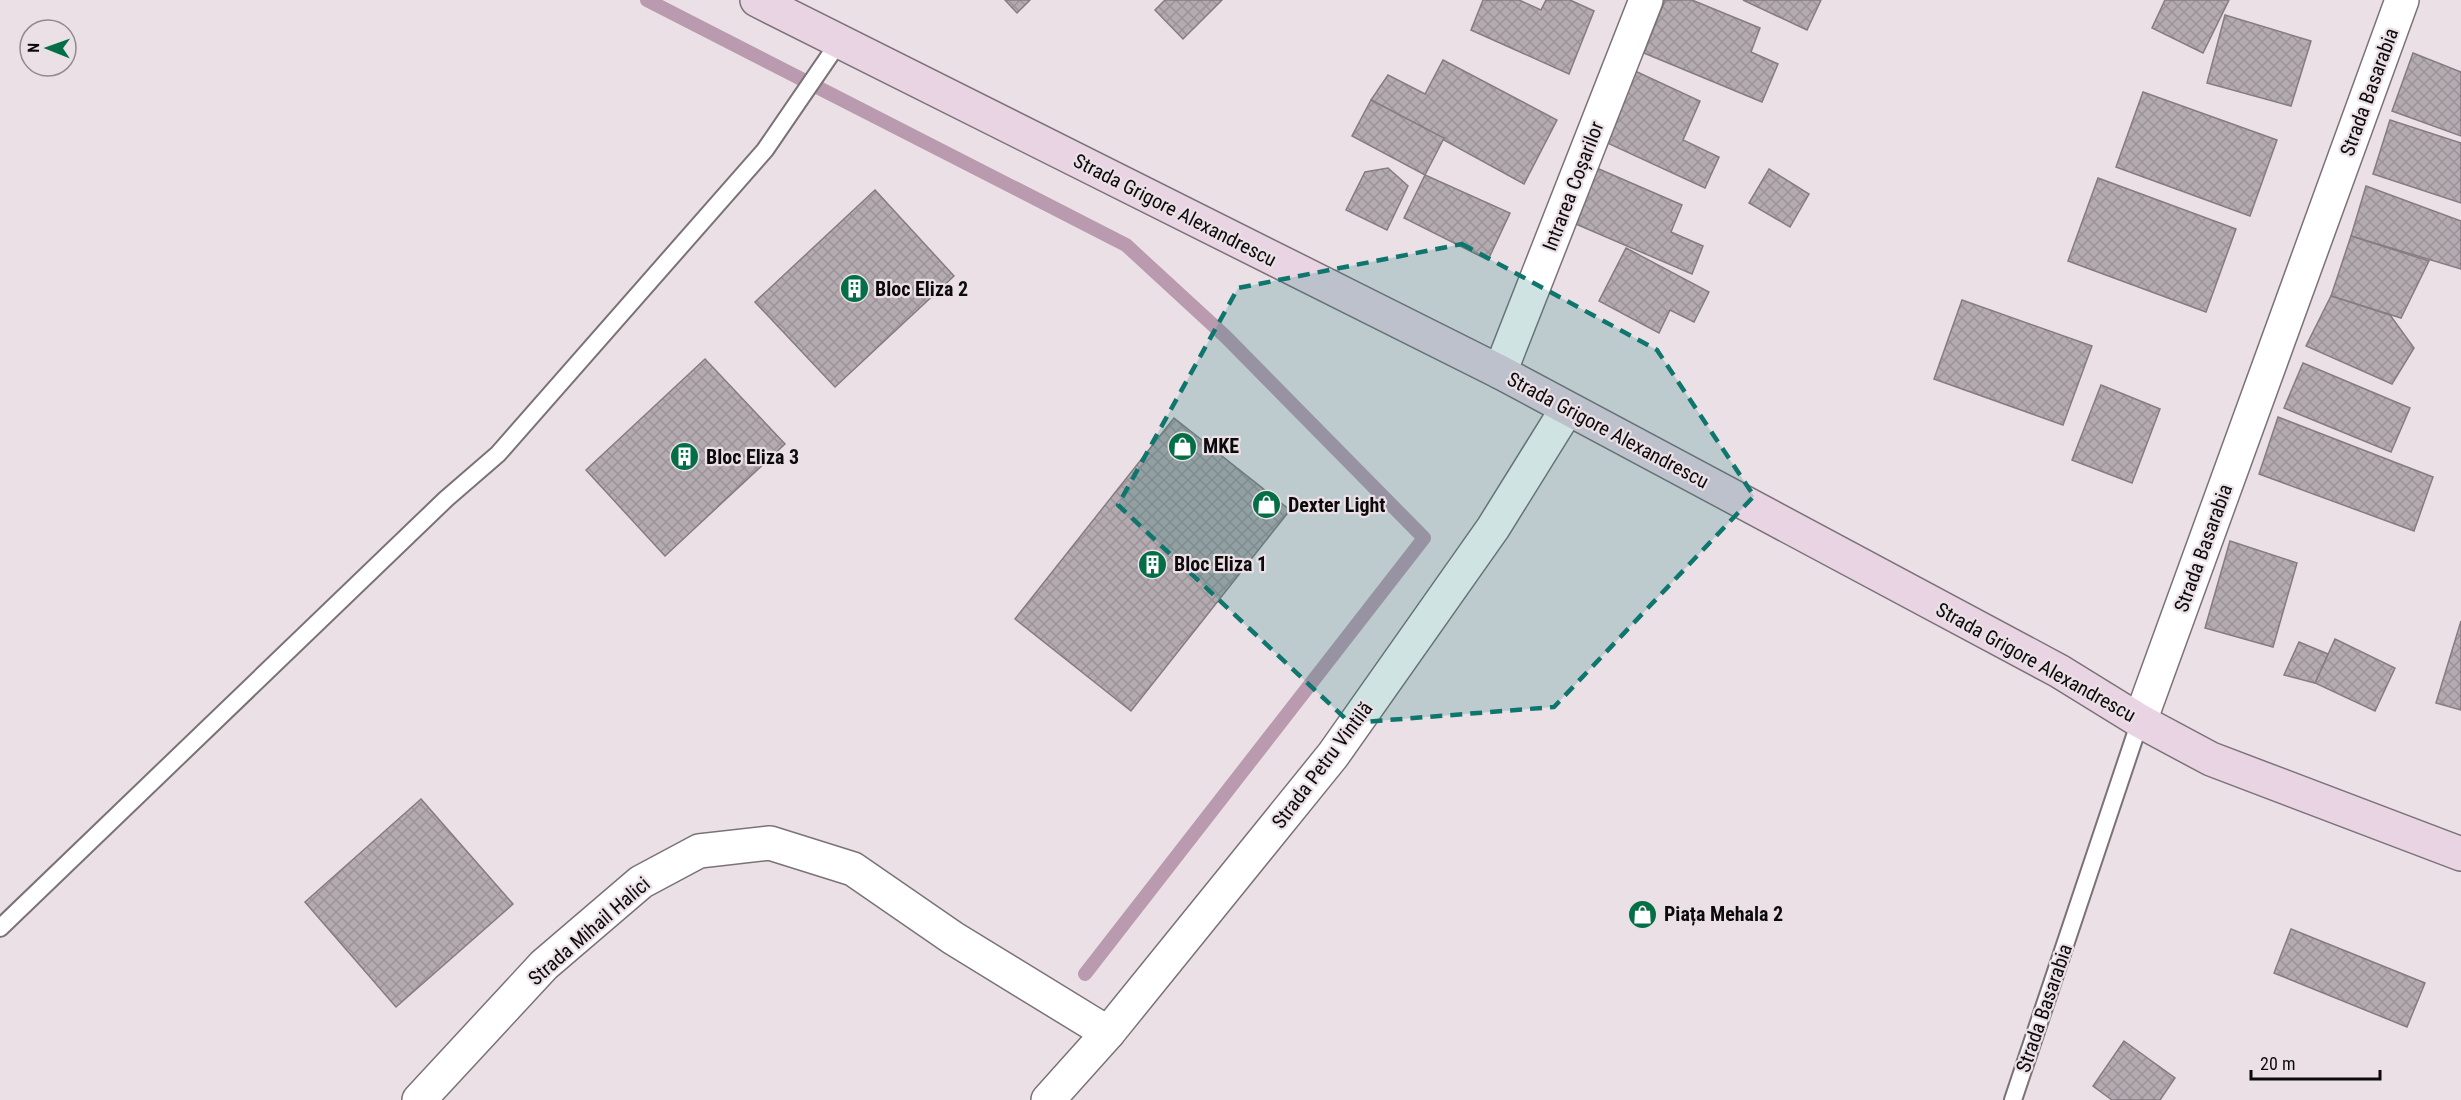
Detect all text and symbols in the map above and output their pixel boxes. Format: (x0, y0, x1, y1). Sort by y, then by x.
north arrow (18, 18, 78, 78)
street label: Strada Basarabia (2335, 25, 2403, 159)
text: N (24, 43, 43, 53)
street label: Intrarea Coșarilor (1537, 118, 1609, 254)
street label: Strada Grigore Alexandrescu (1069, 148, 1281, 272)
building icon: Bloc Eliza 2 (838, 273, 870, 305)
place label: Bloc Eliza 2 (875, 277, 968, 301)
street label: Strada Grigore Alexandrescu (1503, 367, 1713, 493)
shop icon: MKE (1166, 430, 1198, 462)
place label: MKE (1203, 434, 1239, 458)
building icon: Bloc Eliza 3 (669, 441, 701, 473)
place label: Bloc Eliza 3 (706, 445, 799, 469)
street label: Strada Basarabia (2169, 481, 2237, 615)
shop icon: Dexter Light (1251, 489, 1283, 521)
place label: Dexter Light (1288, 493, 1386, 517)
building icon: Bloc Eliza 1 (1137, 548, 1169, 580)
place label: Bloc Eliza 1 (1174, 552, 1267, 576)
street label: Strada Grigore Alexandrescu (1932, 597, 2140, 727)
street label: Strada Petru Vintilă (1267, 697, 1377, 833)
street label: Strada Mihail Halici (523, 872, 655, 990)
shop icon: Piața Mehala 2 (1627, 898, 1659, 930)
place label: Piața Mehala 2 (1664, 902, 1783, 926)
street label: Strada Basarabia (2011, 941, 2077, 1075)
scale bar (2251, 1043, 2380, 1081)
text: 20 m (2260, 1053, 2295, 1074)

